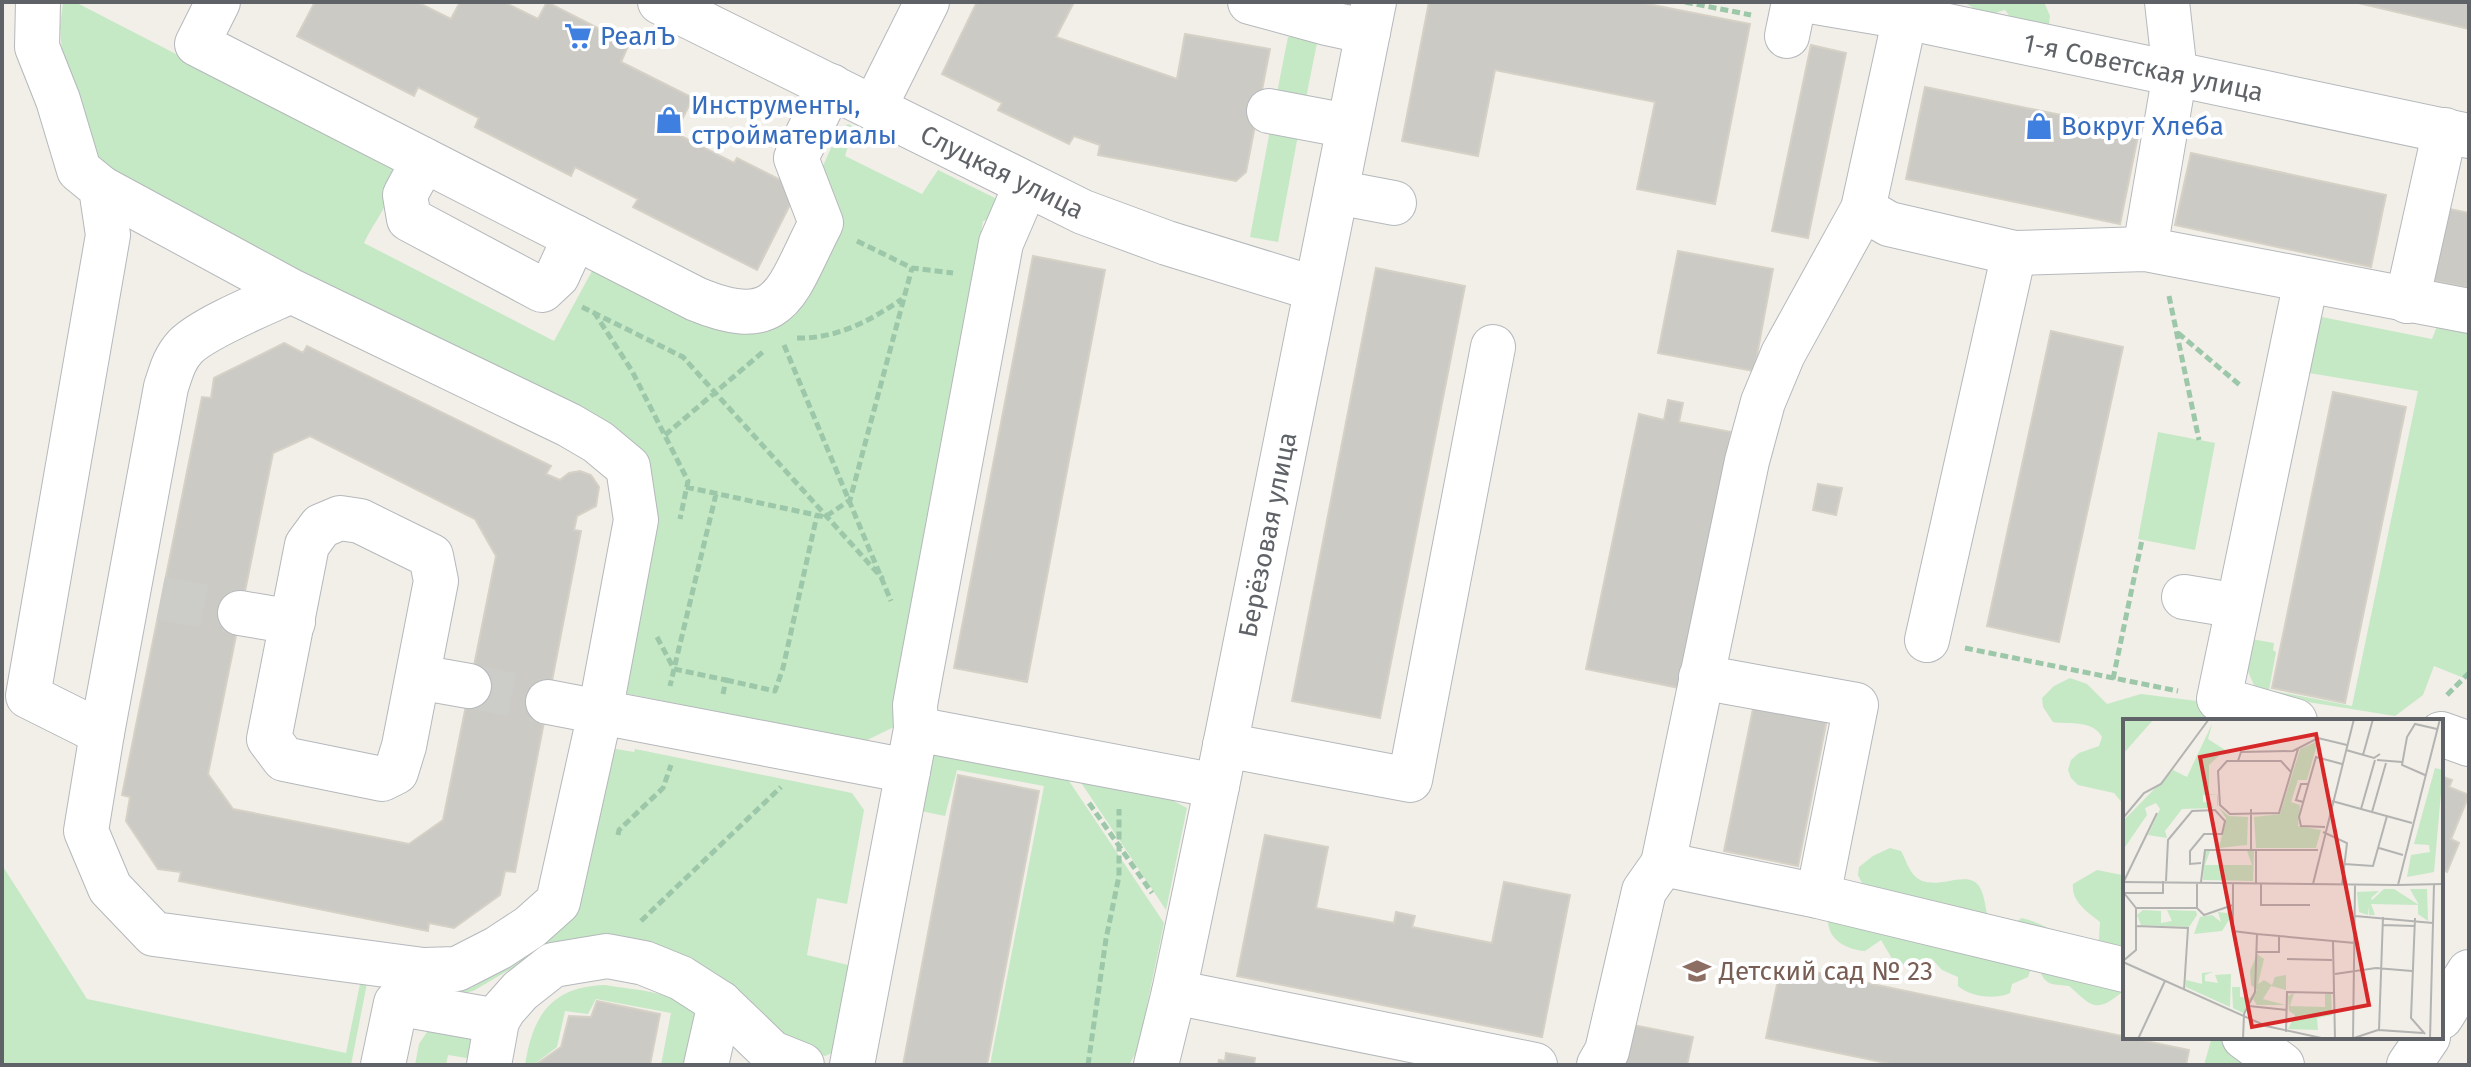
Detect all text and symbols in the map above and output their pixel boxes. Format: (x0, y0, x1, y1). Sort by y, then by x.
supermarket icon: РеалЪ (563, 21, 593, 51)
place label: РеалЪ (600, 21, 675, 52)
street label: 1-я Советская улица (2021, 27, 2266, 108)
place label: Инструменты, стройматериалы (691, 90, 897, 151)
shop icon: Инструменты, стройматериалы (654, 105, 684, 135)
shop icon: Вокруг Хлеба (2024, 111, 2054, 141)
place label: Вокруг Хлеба (2061, 111, 2224, 142)
street label: Слуцкая улица (915, 118, 1089, 225)
street label: Берёзовая улица (1232, 429, 1303, 640)
inset map (2123, 719, 2443, 1039)
school or university icon: Детский сад № 23 (1682, 956, 1712, 986)
place label: Детский сад № 23 (1718, 956, 1933, 987)

